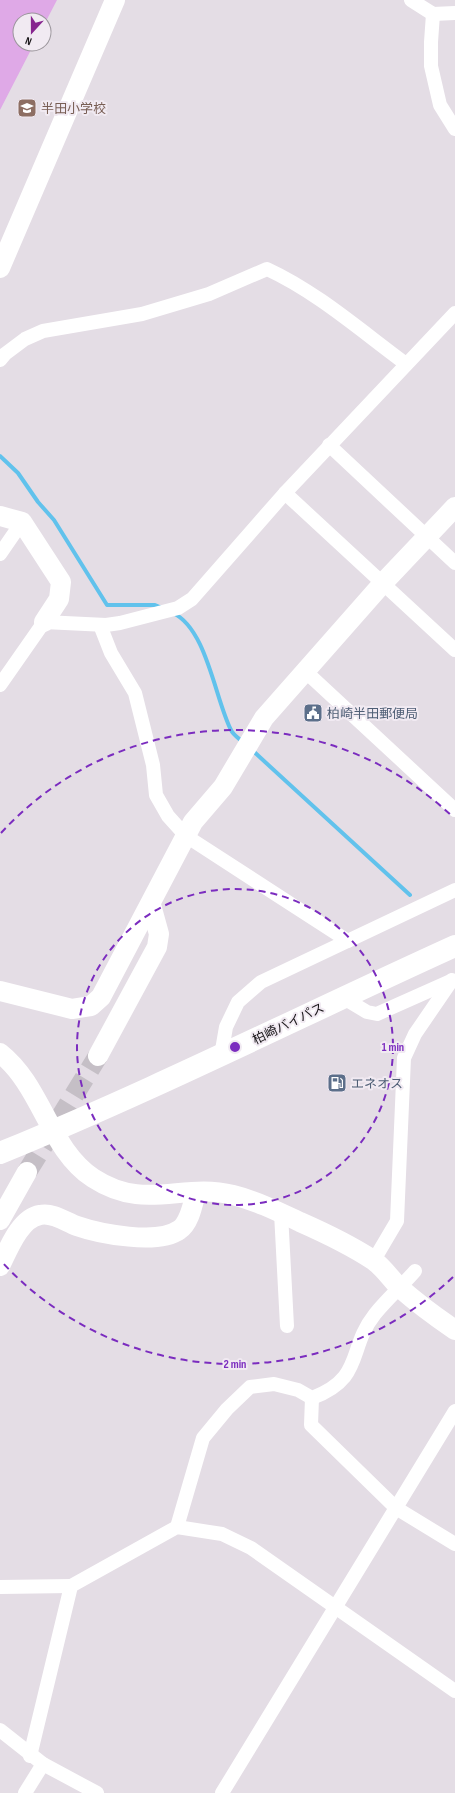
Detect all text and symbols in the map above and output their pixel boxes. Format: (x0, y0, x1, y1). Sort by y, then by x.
north arrow (12, 12, 52, 52)
text: N (23, 34, 34, 48)
school or university icon: 半田小学校 (16, 97, 38, 119)
place label: 半田小学校 (41, 101, 106, 117)
public building icon: 柏崎半田郵便局 (302, 702, 324, 724)
place label: 柏崎半田郵便局 (327, 706, 418, 722)
street label: 柏崎バイパス (250, 1000, 327, 1048)
centre of rings (228, 1040, 242, 1054)
text: 1 min (382, 1040, 404, 1055)
fuel station icon: エネオス (326, 1072, 348, 1094)
place label: エネオス (351, 1076, 403, 1092)
text: 2 min (224, 1357, 246, 1372)

